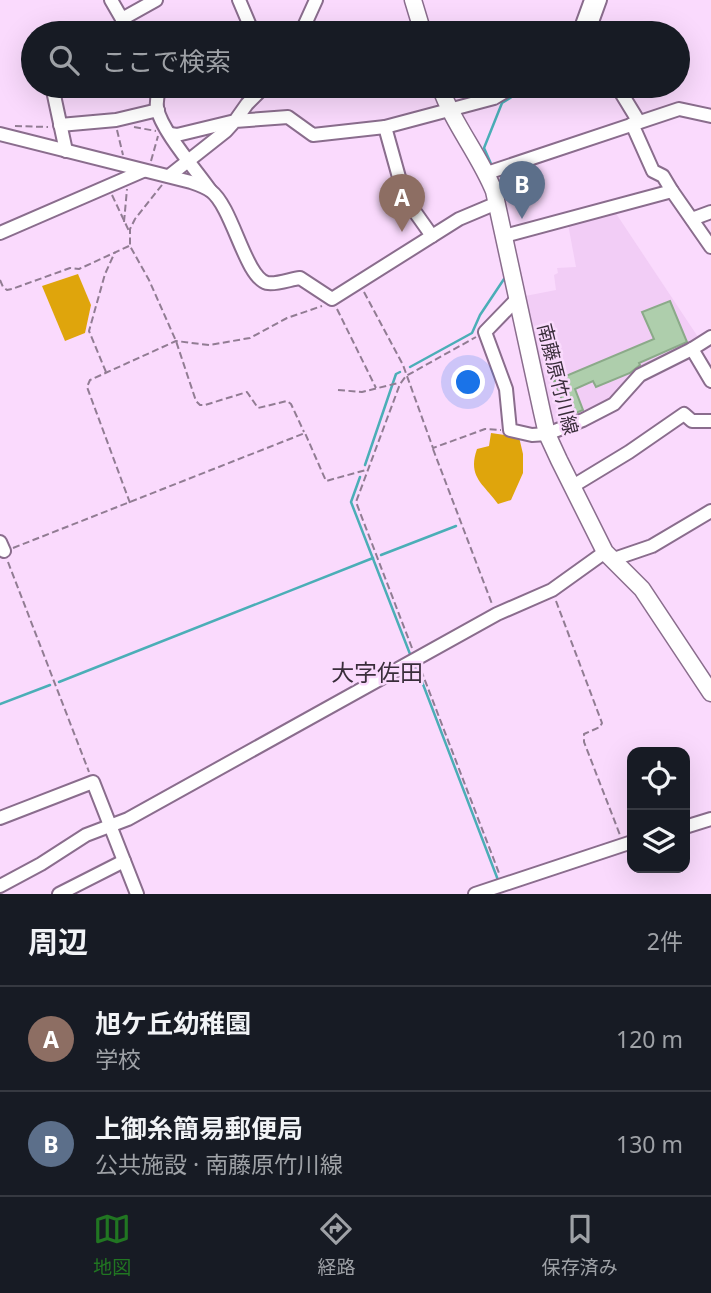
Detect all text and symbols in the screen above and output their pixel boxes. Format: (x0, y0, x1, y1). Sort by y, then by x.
search box (21, 21, 690, 98)
icon: search (45, 41, 83, 79)
text: ここで検索 (101, 43, 231, 79)
pin: B (499, 161, 545, 219)
pin: A (379, 174, 425, 232)
street label: 南藤原竹川線 (532, 321, 584, 437)
your location (451, 365, 485, 399)
district label: 大字佐田 (331, 656, 423, 688)
map controls (627, 747, 690, 873)
button: locate (627, 747, 690, 810)
button: layers (627, 810, 690, 873)
text: 周辺 (28, 921, 88, 962)
text: 2件 (647, 925, 683, 957)
text: 旭ケ丘幼稚園 (95, 1005, 251, 1041)
text: A (43, 1023, 59, 1055)
text: 120 m (616, 1023, 683, 1055)
text: 学校 (95, 1043, 141, 1075)
text: 上御糸簡易郵便局 (95, 1110, 303, 1146)
text: B (43, 1128, 59, 1160)
text: 130 m (616, 1128, 683, 1160)
text: 公共施設 · 南藤原竹川線 (95, 1148, 343, 1180)
tab: 地図 (93, 1210, 131, 1280)
tab: 経路 (317, 1210, 356, 1280)
tab: 保存済み (542, 1210, 618, 1280)

